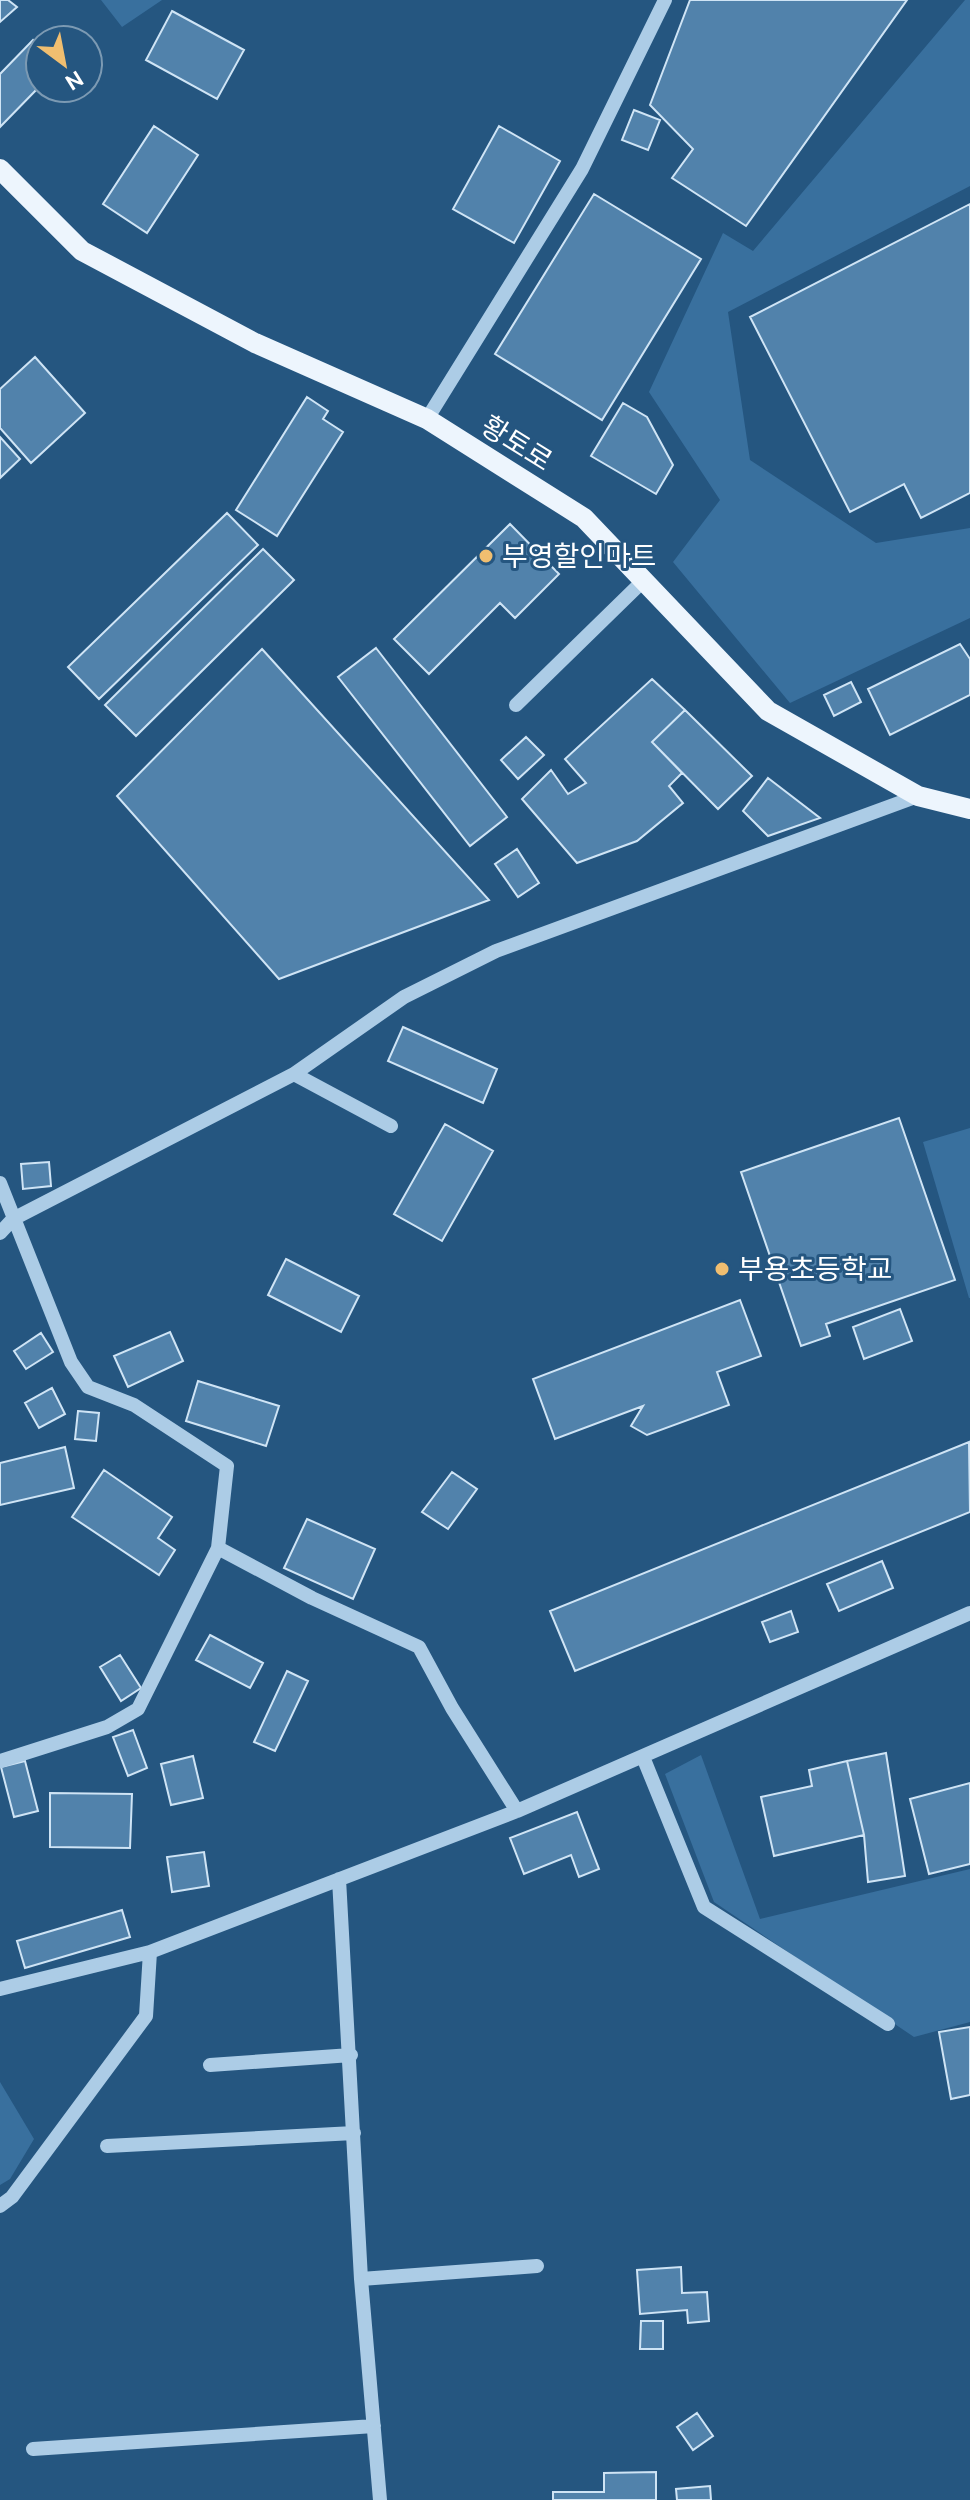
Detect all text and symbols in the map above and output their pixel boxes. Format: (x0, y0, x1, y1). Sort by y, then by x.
north arrow (24, 24, 104, 104)
text: N (61, 66, 88, 96)
street label: 황토로 (476, 409, 558, 476)
place label: 부영할인마트 (502, 540, 657, 571)
marker: 부영할인마트 (477, 547, 495, 565)
place label: 부용초등학교 (738, 1253, 893, 1284)
marker: 부용초등학교 (713, 1260, 731, 1278)

